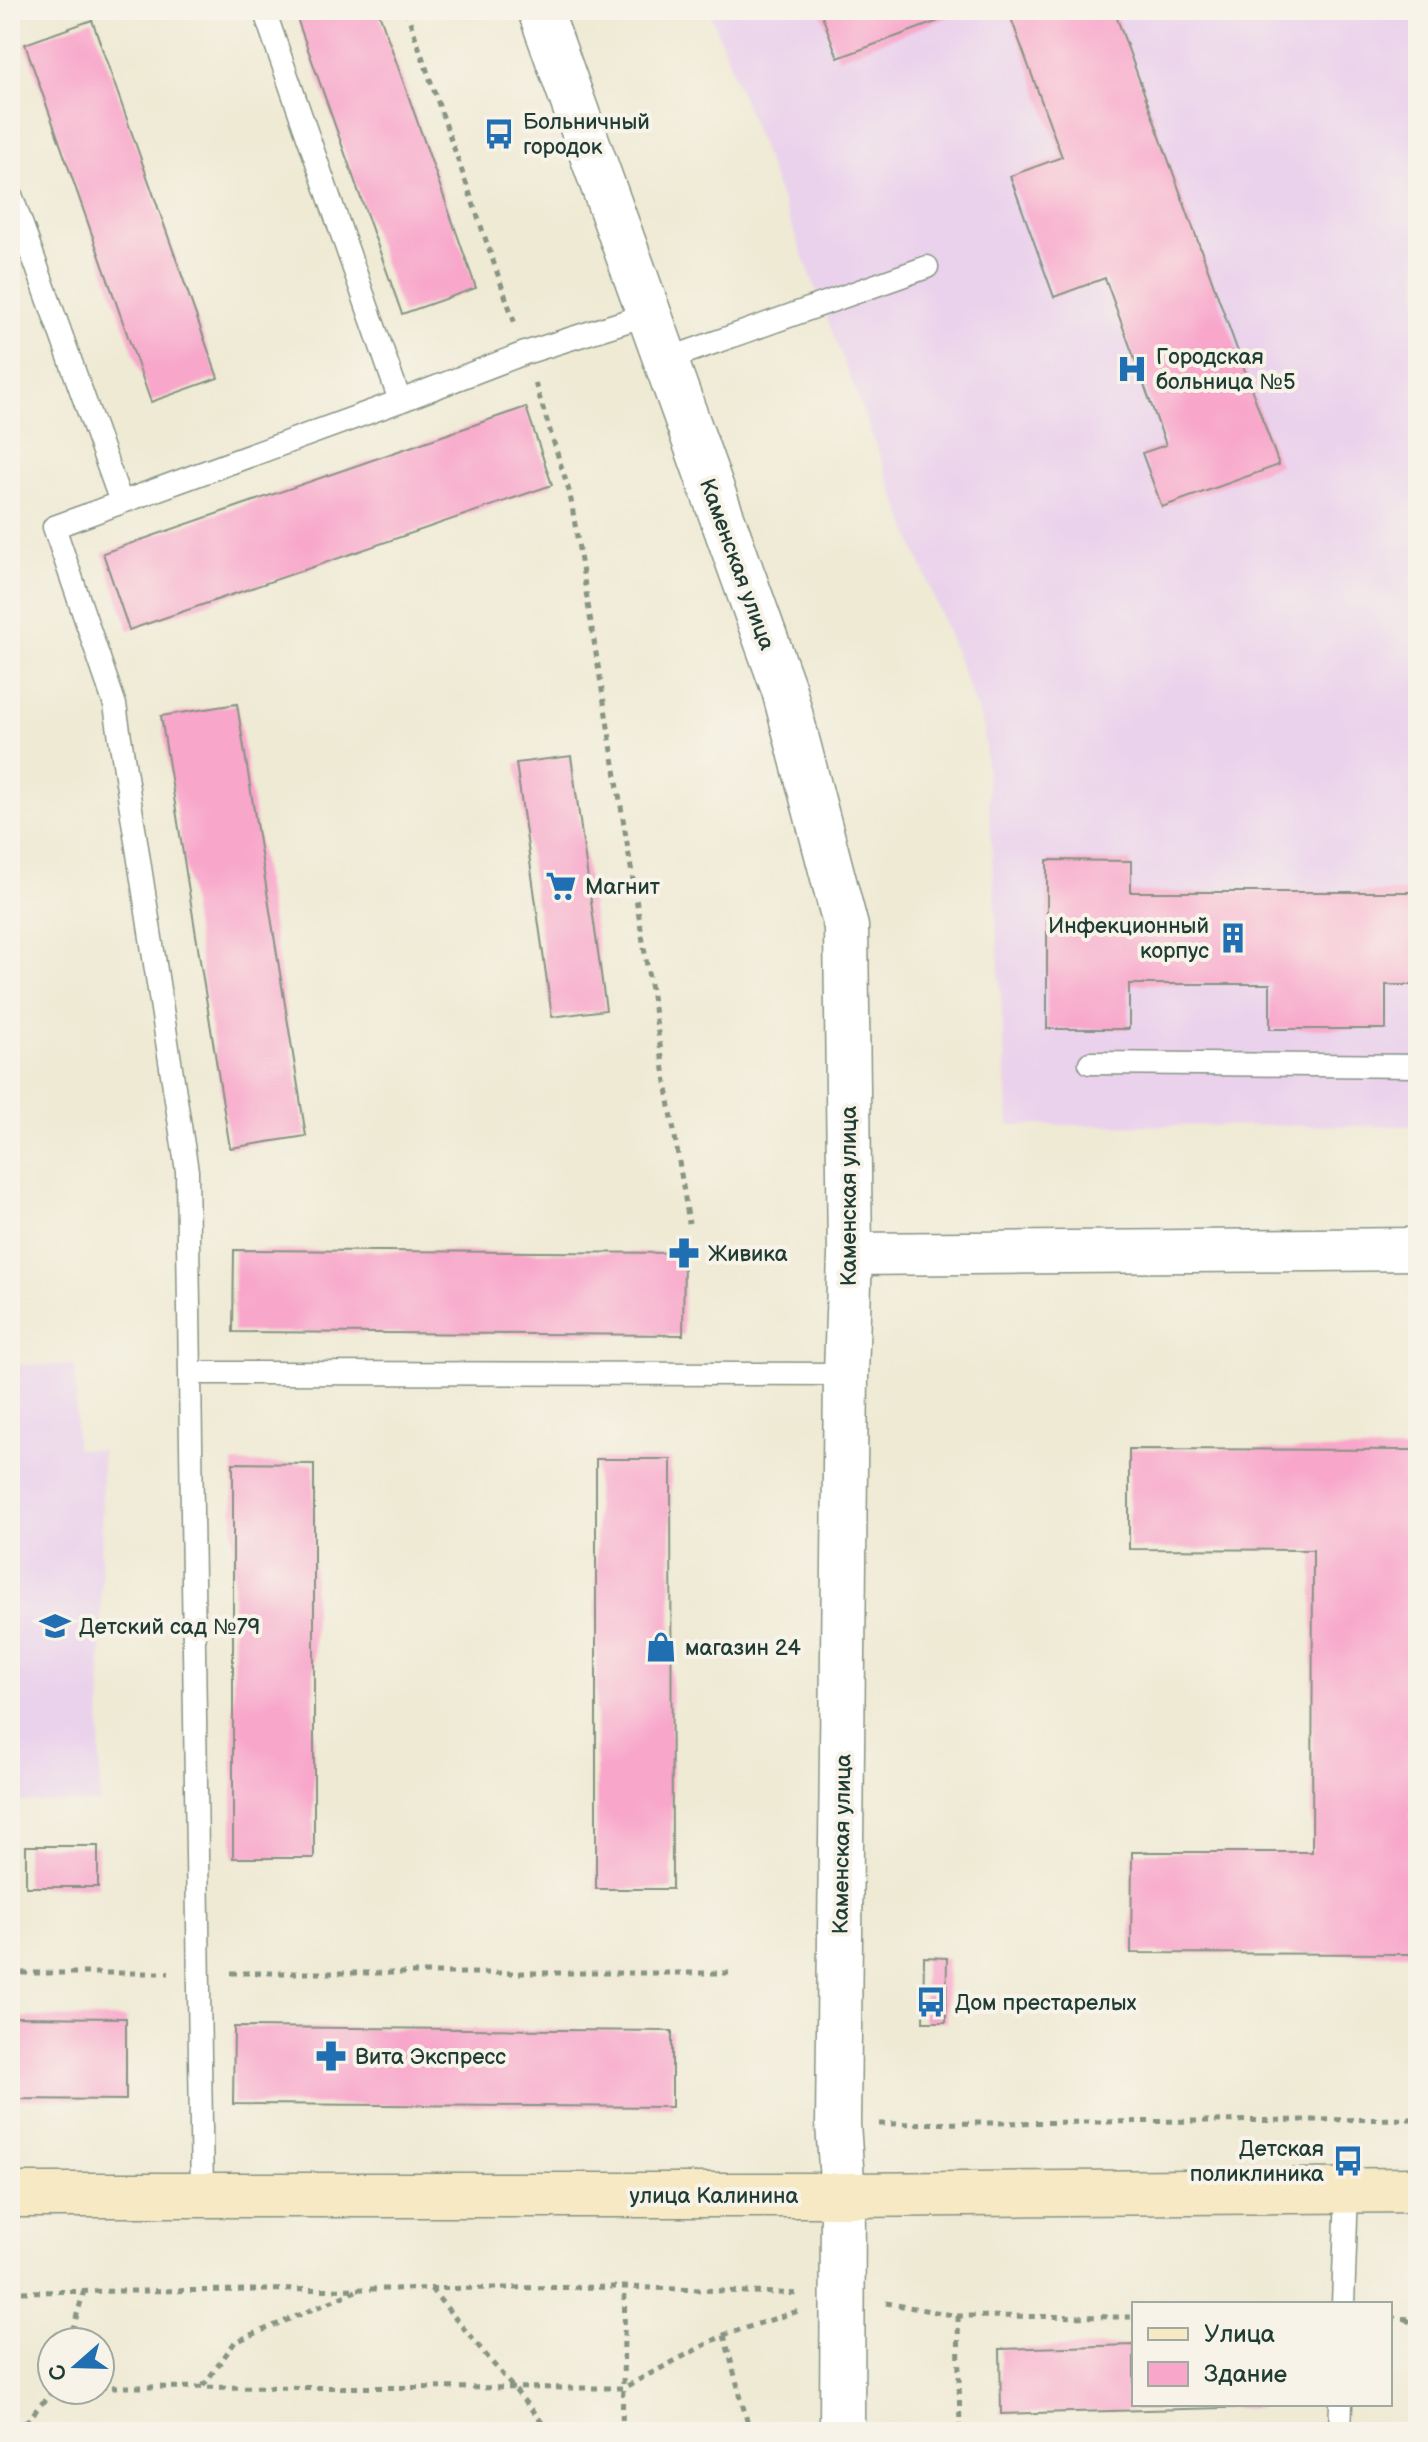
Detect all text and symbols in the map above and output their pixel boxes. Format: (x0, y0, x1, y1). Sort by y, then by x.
place label: Больничный городок (523, 109, 650, 161)
bus stop icon: Больничный городок (482, 117, 516, 151)
place label: Городская больница №5 (1156, 344, 1296, 396)
hospital icon: Городская больница №5 (1115, 352, 1149, 386)
street label: Каменская улица (693, 475, 780, 654)
supermarket icon: Магнит (544, 869, 578, 903)
place label: Магнит (585, 874, 661, 901)
place label: Инфекционный корпус (1048, 913, 1209, 965)
building icon: Инфекционный корпус (1216, 921, 1250, 955)
street label: Каменская улица (836, 1106, 863, 1286)
pharmacy icon: Живика (667, 1236, 701, 1270)
place label: Живика (708, 1241, 788, 1268)
school or university icon: Детский сад №79 (38, 1609, 72, 1643)
place label: Детский сад №79 (79, 1614, 260, 1641)
shop icon: магазин 24 (644, 1630, 678, 1664)
place label: магазин 24 (685, 1635, 801, 1662)
street label: Каменская улица (827, 1754, 858, 1935)
bus stop icon: Дом престарелых (914, 1985, 948, 2019)
place label: Дом престарелых (955, 1990, 1136, 2017)
pharmacy icon: Вита Экспресс (314, 2039, 348, 2073)
place label: Вита Экспресс (355, 2044, 506, 2071)
place label: Детская поликлиника (1190, 2136, 1324, 2188)
bus stop icon: Детская поликлиника (1331, 2144, 1365, 2178)
street label: улица Калинина (630, 2183, 798, 2210)
legend (1132, 2302, 1392, 2406)
text: Улица (1204, 2320, 1275, 2349)
north arrow (36, 2326, 116, 2406)
text: Здание (1204, 2360, 1287, 2389)
text: С (43, 2361, 74, 2384)

